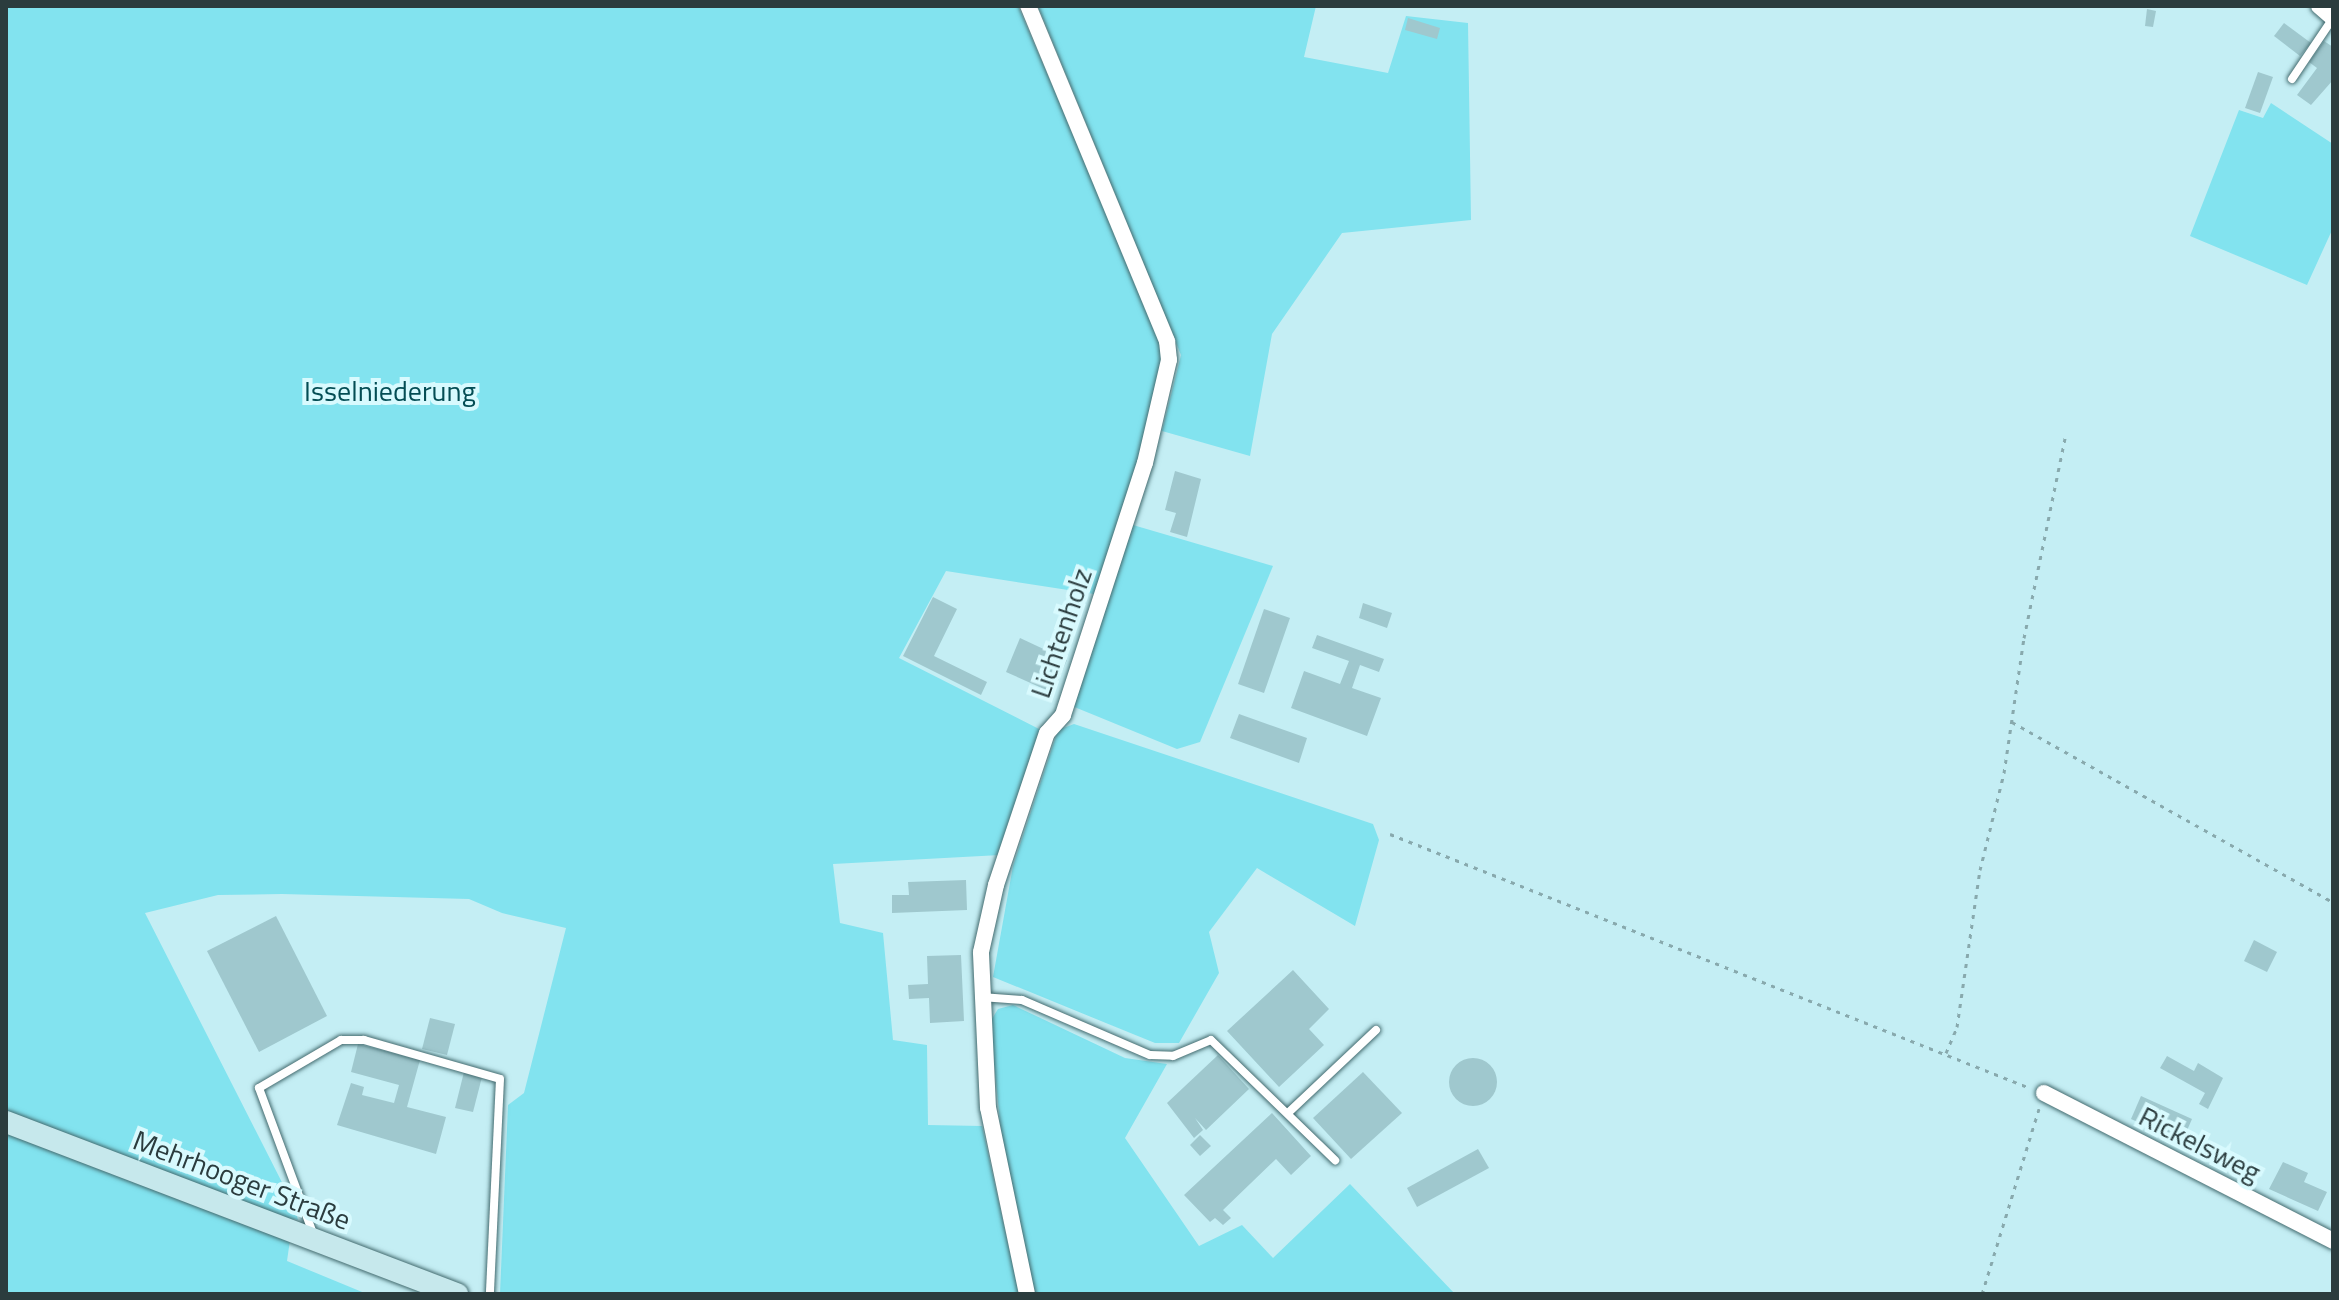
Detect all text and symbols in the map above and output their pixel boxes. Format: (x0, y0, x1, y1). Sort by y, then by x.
park label: Isselniederung (304, 374, 476, 408)
street label: Lichtenholz (1023, 564, 1099, 702)
street label: Rickelsweg (2134, 1099, 2266, 1189)
street label: Mehrhooger Straße (129, 1123, 355, 1237)

